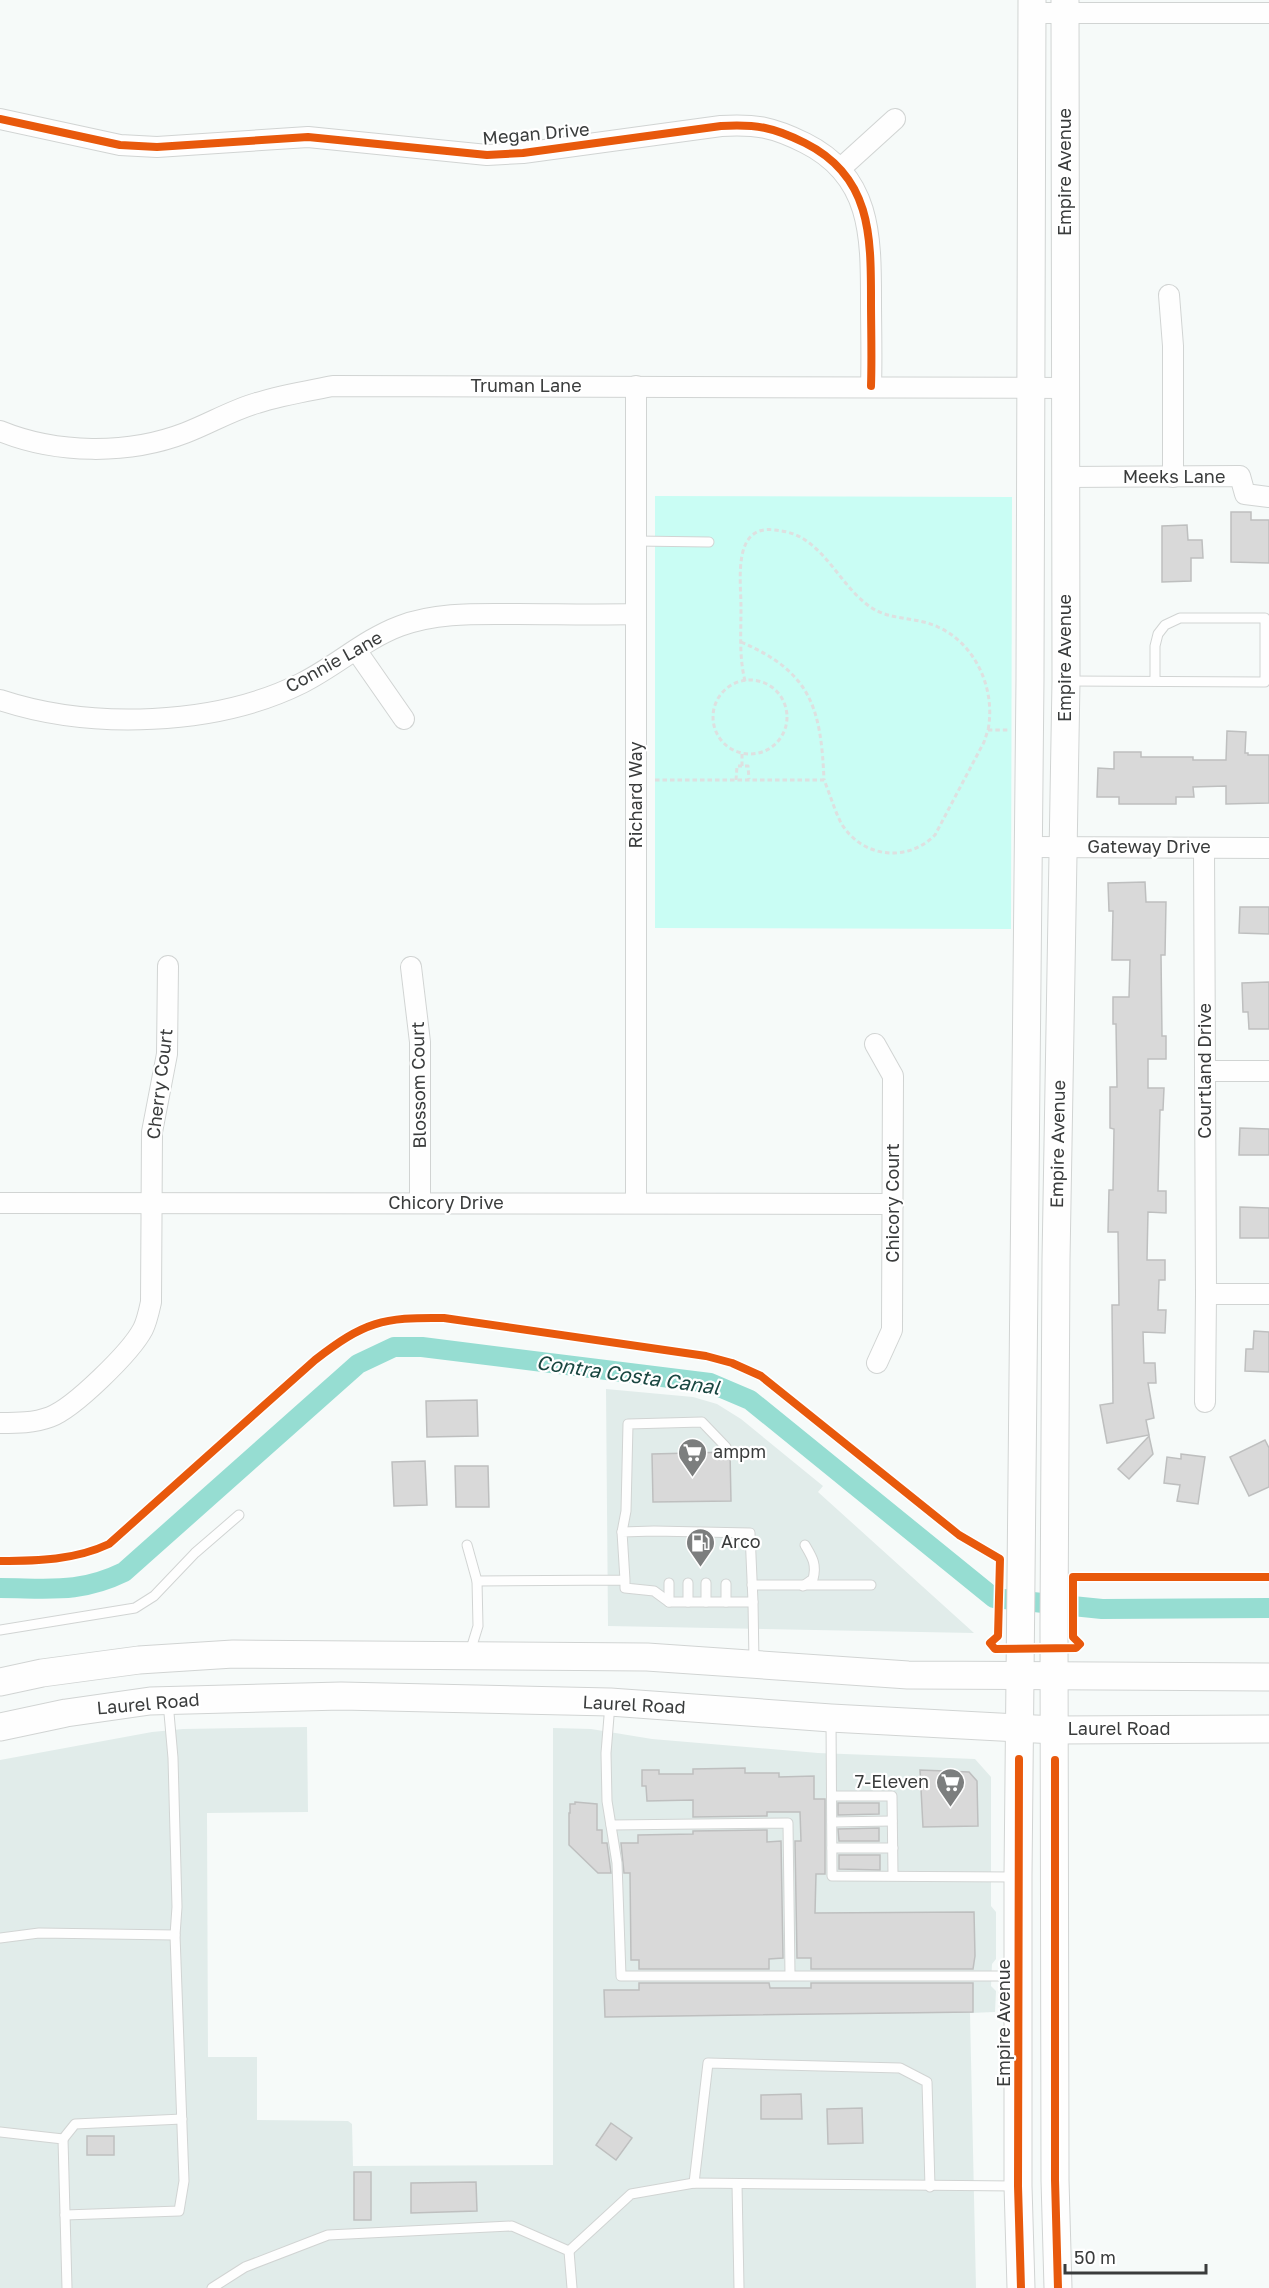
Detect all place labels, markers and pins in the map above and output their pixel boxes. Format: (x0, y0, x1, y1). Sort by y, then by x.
supermarket icon: ampm (676, 1436, 708, 1478)
place label: ampm (713, 1440, 766, 1462)
fuel station icon: Arco (684, 1526, 716, 1568)
place label: Arco (721, 1530, 761, 1552)
supermarket icon: 7-Eleven (934, 1766, 966, 1808)
place label: 7-Eleven (855, 1770, 929, 1792)

